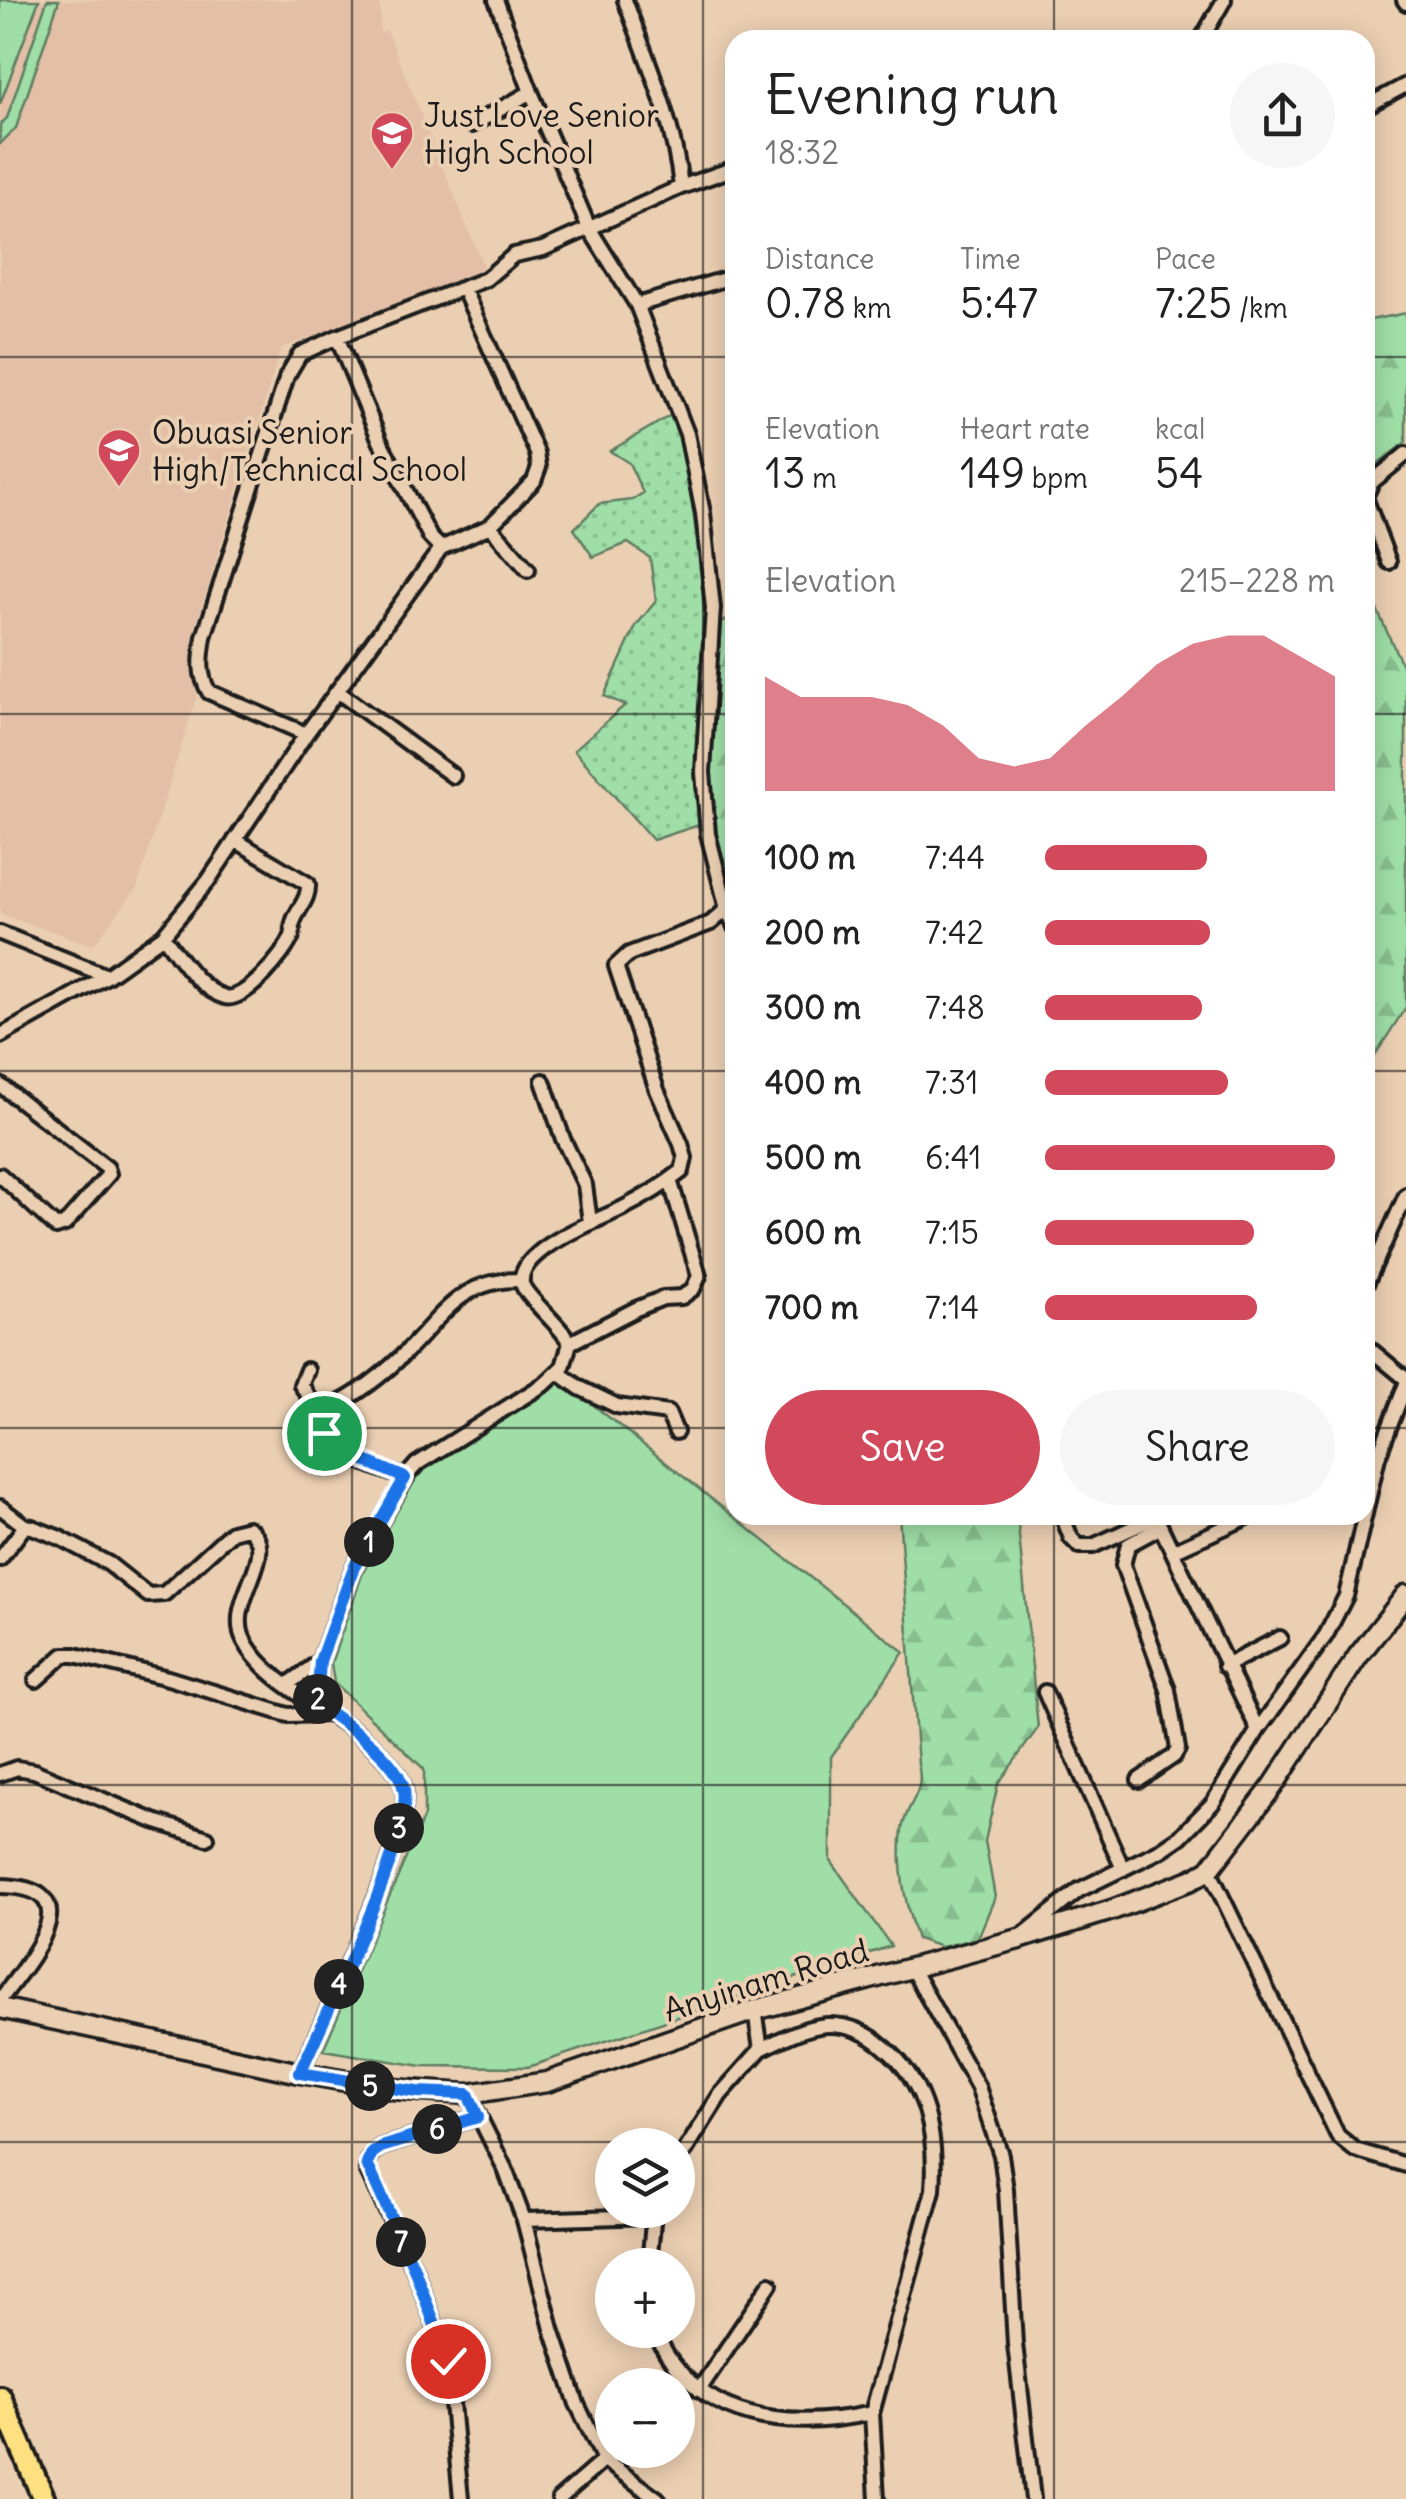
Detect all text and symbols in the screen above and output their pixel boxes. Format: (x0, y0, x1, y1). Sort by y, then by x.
text: Evening run (765, 60, 1059, 129)
button: share (1230, 63, 1335, 168)
place label: Just Love Senior High School (424, 95, 659, 173)
school or university icon: Just Love Senior High School (369, 110, 415, 171)
text: 18:32 (765, 132, 839, 173)
text: Distance (765, 241, 874, 277)
text: Time (960, 241, 1021, 277)
text: Pace (1155, 241, 1216, 277)
text: 0.78 (765, 277, 846, 329)
text: 5:47 (960, 277, 1038, 329)
text: 7:25 (1155, 277, 1232, 329)
text: km (846, 290, 892, 326)
text: /km (1232, 290, 1288, 326)
text: Elevation (765, 411, 880, 447)
text: Heart rate (960, 411, 1090, 447)
text: kcal (1155, 411, 1205, 447)
place label: Obuasi Senior High/Technical School (152, 412, 467, 490)
school or university icon: Obuasi Senior High/Technical School (96, 427, 142, 488)
text: 13 (765, 447, 806, 499)
text: 149 (960, 447, 1025, 499)
text: 54 (1155, 447, 1203, 499)
text: m (806, 460, 837, 496)
text: bpm (1025, 460, 1088, 496)
text: Elevation (765, 560, 896, 601)
text: 215–228 m (1179, 560, 1335, 601)
text: 100 m (765, 837, 856, 878)
text: 7:44 (925, 837, 985, 878)
text: 200 m (765, 912, 860, 953)
text: 7:42 (925, 912, 984, 953)
text: 300 m (765, 987, 861, 1028)
text: 7:48 (925, 987, 985, 1028)
text: 400 m (765, 1062, 861, 1103)
text: 7:31 (925, 1062, 978, 1103)
text: 500 m (765, 1137, 861, 1178)
text: 6:41 (925, 1137, 982, 1178)
text: 600 m (765, 1212, 861, 1253)
text: 7:15 (925, 1212, 979, 1253)
text: 700 m (765, 1287, 858, 1328)
text: 7:14 (925, 1287, 979, 1328)
button: Save (765, 1390, 1040, 1505)
button: Share (1060, 1390, 1335, 1505)
pin (282, 1391, 367, 1476)
icon: arrive (297, 1406, 352, 1461)
pin: 1 (344, 1517, 394, 1567)
text: 1 (363, 1524, 375, 1560)
pin: 2 (293, 1674, 343, 1724)
text: 2 (310, 1681, 326, 1717)
pin: 3 (374, 1803, 424, 1853)
text: 3 (391, 1810, 407, 1846)
street label: Anyinam Road (659, 1929, 873, 2031)
pin: 4 (314, 1959, 364, 2009)
text: 4 (331, 1966, 347, 2002)
pin: 5 (345, 2061, 395, 2111)
text: 5 (362, 2068, 378, 2104)
pin: 6 (412, 2104, 462, 2154)
text: 6 (429, 2111, 445, 2147)
map controls (595, 2128, 695, 2468)
button: layers (595, 2128, 695, 2228)
pin: 7 (376, 2217, 426, 2267)
text: 7 (394, 2224, 408, 2260)
button: + (595, 2248, 695, 2348)
pin (406, 2319, 491, 2404)
icon: check (421, 2334, 476, 2389)
button: − (595, 2368, 695, 2468)

